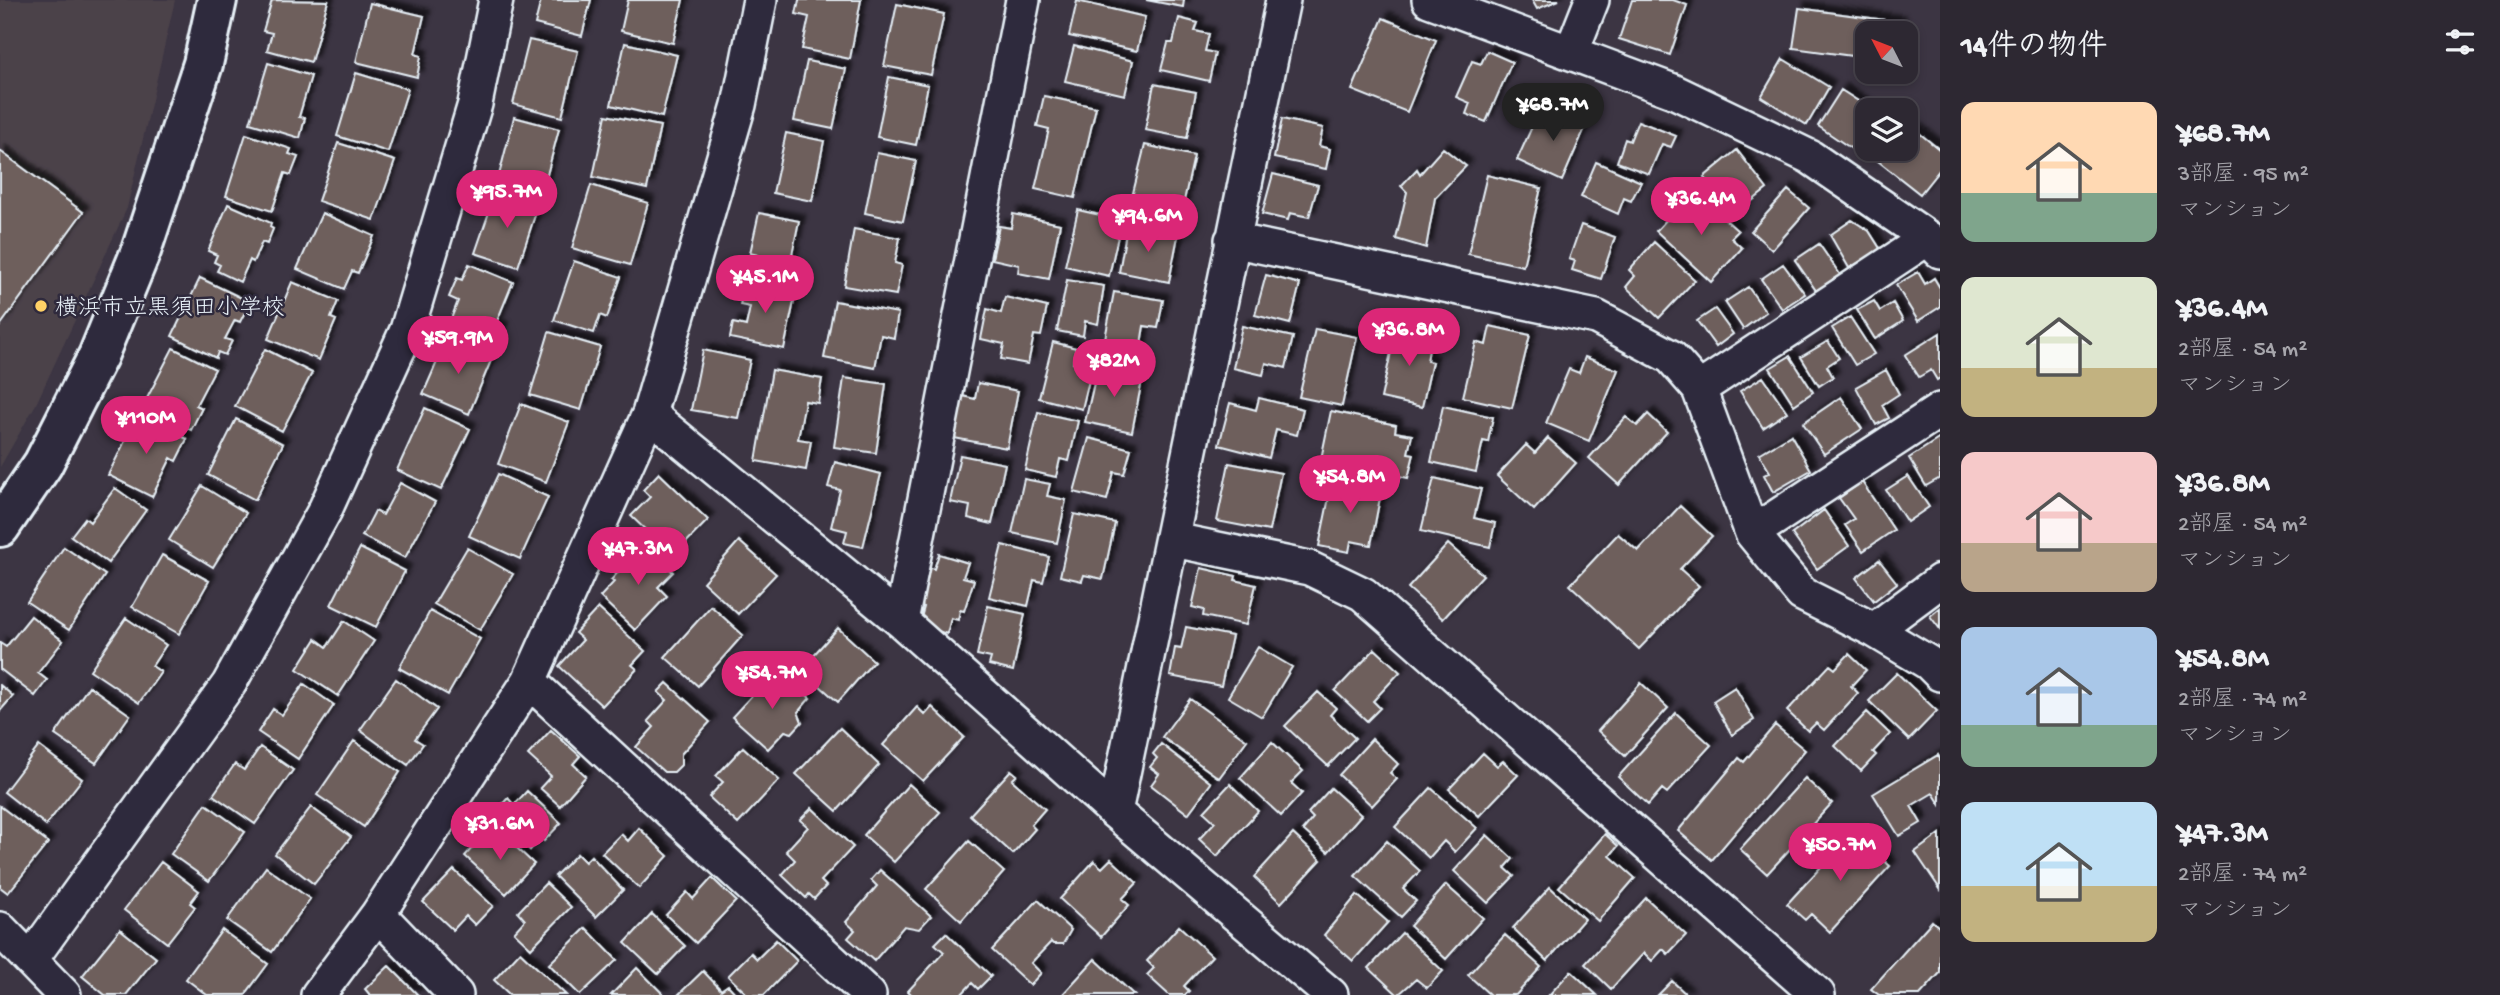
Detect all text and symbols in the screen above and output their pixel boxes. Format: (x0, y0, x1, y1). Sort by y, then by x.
north arrow (1855, 21, 1918, 84)
map controls (1855, 21, 1918, 161)
icon: filters (2441, 23, 2479, 61)
text: 14件の物件 (1961, 31, 2107, 66)
pin: ¥68.7M (1496, 83, 1610, 143)
text: ¥68.7M (1518, 92, 1588, 119)
button: layers (1855, 98, 1918, 161)
text: ¥68.7M (2178, 118, 2269, 153)
icon: home (2017, 130, 2101, 214)
text: 3部屋 · 95 m² (2178, 162, 2309, 189)
pin: ¥95.7M (450, 170, 564, 230)
pin: ¥36.4M (1644, 177, 1758, 237)
text: ¥95.7M (472, 179, 542, 206)
text: ¥36.4M (1667, 186, 1735, 213)
pin: ¥94.6M (1091, 194, 1205, 254)
text: マンション (2178, 198, 2292, 225)
text: ¥94.6M (1114, 203, 1182, 230)
pin: ¥45.1M (708, 256, 822, 315)
text: ¥45.1M (732, 264, 798, 291)
text: ¥36.4M (2178, 293, 2267, 328)
place label: 横浜市立黒須田小学校 (55, 295, 285, 323)
marker: 横浜市立黒須田小学校 (33, 298, 49, 314)
icon: home (2017, 305, 2101, 389)
pin: ¥36.8M (1352, 308, 1466, 368)
pin: ¥59.9M (401, 316, 515, 376)
text: ¥36.8M (1374, 317, 1444, 344)
text: ¥59.9M (424, 325, 493, 352)
text: 2部屋 · 54 m² (2178, 337, 2307, 364)
pin: ¥82M (1073, 340, 1155, 399)
text: ¥82M (1089, 348, 1139, 375)
text: マンション (2178, 373, 2292, 400)
pin: ¥110M (97, 396, 195, 456)
text: ¥110M (117, 405, 175, 432)
pin: ¥54.8M (1293, 456, 1407, 515)
text: ¥54.8M (1315, 464, 1385, 491)
text: ¥36.8M (2178, 468, 2269, 503)
icon: home (2017, 480, 2101, 564)
text: 2部屋 · 54 m² (2178, 512, 2307, 539)
pin: ¥47.3M (581, 528, 695, 587)
text: ¥47.3M (604, 536, 672, 563)
text: マンション (2178, 548, 2292, 575)
text: ¥54.8M (2178, 643, 2269, 678)
pin: ¥54.7M (715, 652, 829, 711)
icon: home (2017, 655, 2101, 739)
text: ¥54.7M (738, 660, 806, 687)
text: 2部屋 · 74 m² (2178, 687, 2307, 714)
text: マンション (2178, 723, 2292, 750)
pin: ¥31.6M (443, 802, 557, 862)
text: ¥31.6M (467, 811, 533, 838)
text: ¥47.3M (2178, 818, 2268, 853)
pin: ¥50.7M (1783, 824, 1897, 883)
icon: home (2017, 830, 2101, 914)
text: ¥50.7M (1805, 832, 1875, 859)
text: 2部屋 · 74 m² (2178, 862, 2307, 889)
text: マンション (2178, 898, 2292, 925)

